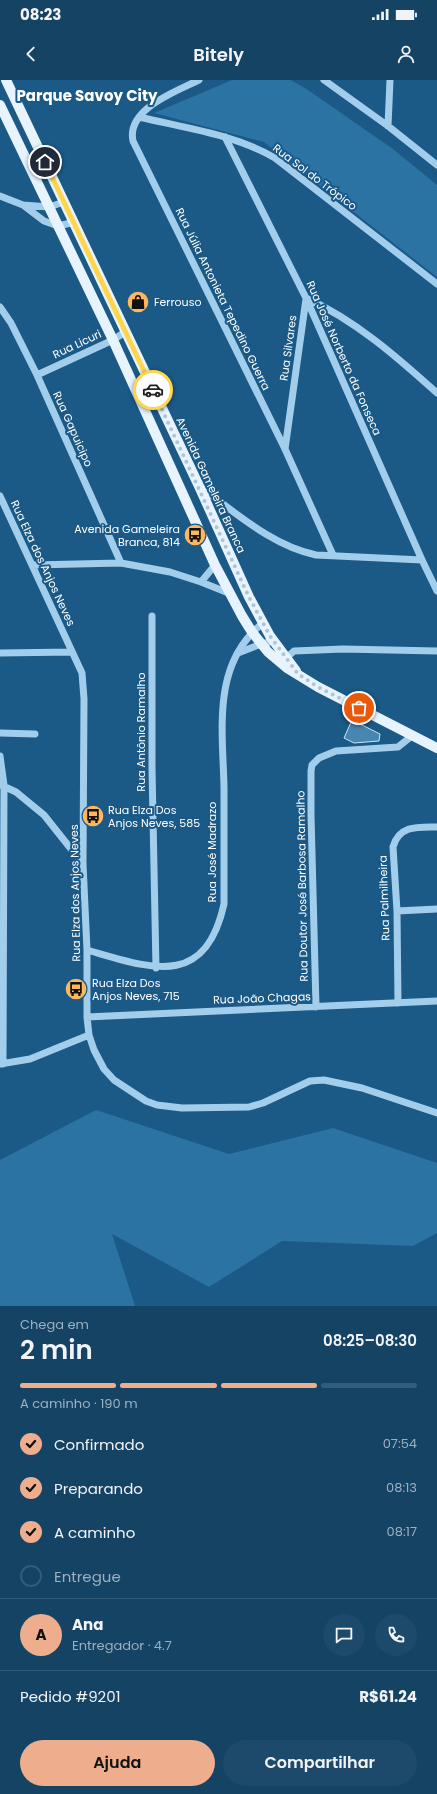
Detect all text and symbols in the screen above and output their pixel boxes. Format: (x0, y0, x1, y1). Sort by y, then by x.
text: 08:23 (20, 4, 61, 25)
text: Bitely (193, 42, 244, 67)
icon: back (20, 43, 42, 65)
icon: person (395, 43, 417, 65)
district label: Parque Savoy City (16, 85, 158, 106)
street label: Rua Sol do Trópico (270, 140, 360, 214)
pin (28, 145, 62, 179)
icon: home (34, 151, 56, 173)
street label: Rua Júlia Antonieta Tepedino Guerra (172, 205, 274, 393)
street label: Rua José Norberto da Fonseca (303, 278, 385, 438)
shop icon: Ferrouso (125, 289, 151, 315)
place label: Ferrouso (154, 294, 201, 310)
street label: Rua Silvares (275, 314, 301, 382)
street label: Rua Licuri (50, 326, 104, 362)
courier (133, 370, 173, 410)
icon: car (142, 379, 164, 401)
street label: Rua Gapuicipo (49, 389, 97, 469)
street label: Avenida Gameleira Branca (172, 414, 250, 556)
street label: Rua Elza dos Anjos Neves (7, 497, 79, 629)
place label: Avenida Gameleira Branca, 814 (74, 521, 180, 550)
bus stop icon: Avenida Gameleira Branca, 814 (182, 522, 208, 548)
street label: Rua Antônio Ramalho (133, 673, 149, 792)
pin (342, 691, 376, 725)
icon: bag (348, 697, 370, 719)
street label: Rua Doutor José Barbosa Ramalho (292, 790, 312, 982)
place label: Rua Elza Dos Anjos Neves, 585 (108, 802, 200, 831)
street label: Rua José Madrazo (204, 802, 220, 902)
bus stop icon: Rua Elza Dos Anjos Neves, 585 (80, 803, 106, 829)
street label: Rua Elza dos Anjos Neves (66, 824, 84, 962)
street label: Rua Palmilheira (375, 855, 393, 941)
place label: Rua Elza Dos Anjos Neves, 715 (92, 975, 180, 1004)
bus stop icon: Rua Elza Dos Anjos Neves, 715 (63, 976, 89, 1002)
street label: Rua João Chagas (213, 988, 311, 1008)
text: Chega em (20, 1315, 89, 1334)
text: 08:25–08:30 (323, 1330, 417, 1351)
text: 2 min (20, 1332, 93, 1368)
text: A caminho · 190 m (20, 1394, 138, 1413)
icon: check (20, 1433, 42, 1455)
text: Confirmado (54, 1434, 144, 1455)
text: 07:54 (383, 1434, 417, 1453)
icon: check (20, 1477, 42, 1499)
text: Preparando (54, 1478, 143, 1499)
text: 08:13 (386, 1478, 417, 1497)
icon: check (20, 1521, 42, 1543)
text: A caminho (54, 1522, 135, 1543)
text: 08:17 (387, 1522, 417, 1541)
text: Entregue (54, 1566, 121, 1587)
text: Ana (72, 1614, 103, 1635)
button: chat (323, 1614, 365, 1656)
button: phone (375, 1614, 417, 1656)
text: A (35, 1624, 47, 1645)
text: Entregador · 4.7 (72, 1636, 172, 1655)
text: Pedido #9201 (20, 1686, 120, 1707)
text: R$61.24 (359, 1686, 417, 1707)
button: Ajuda (20, 1740, 215, 1786)
button: Compartilhar (223, 1740, 417, 1786)

